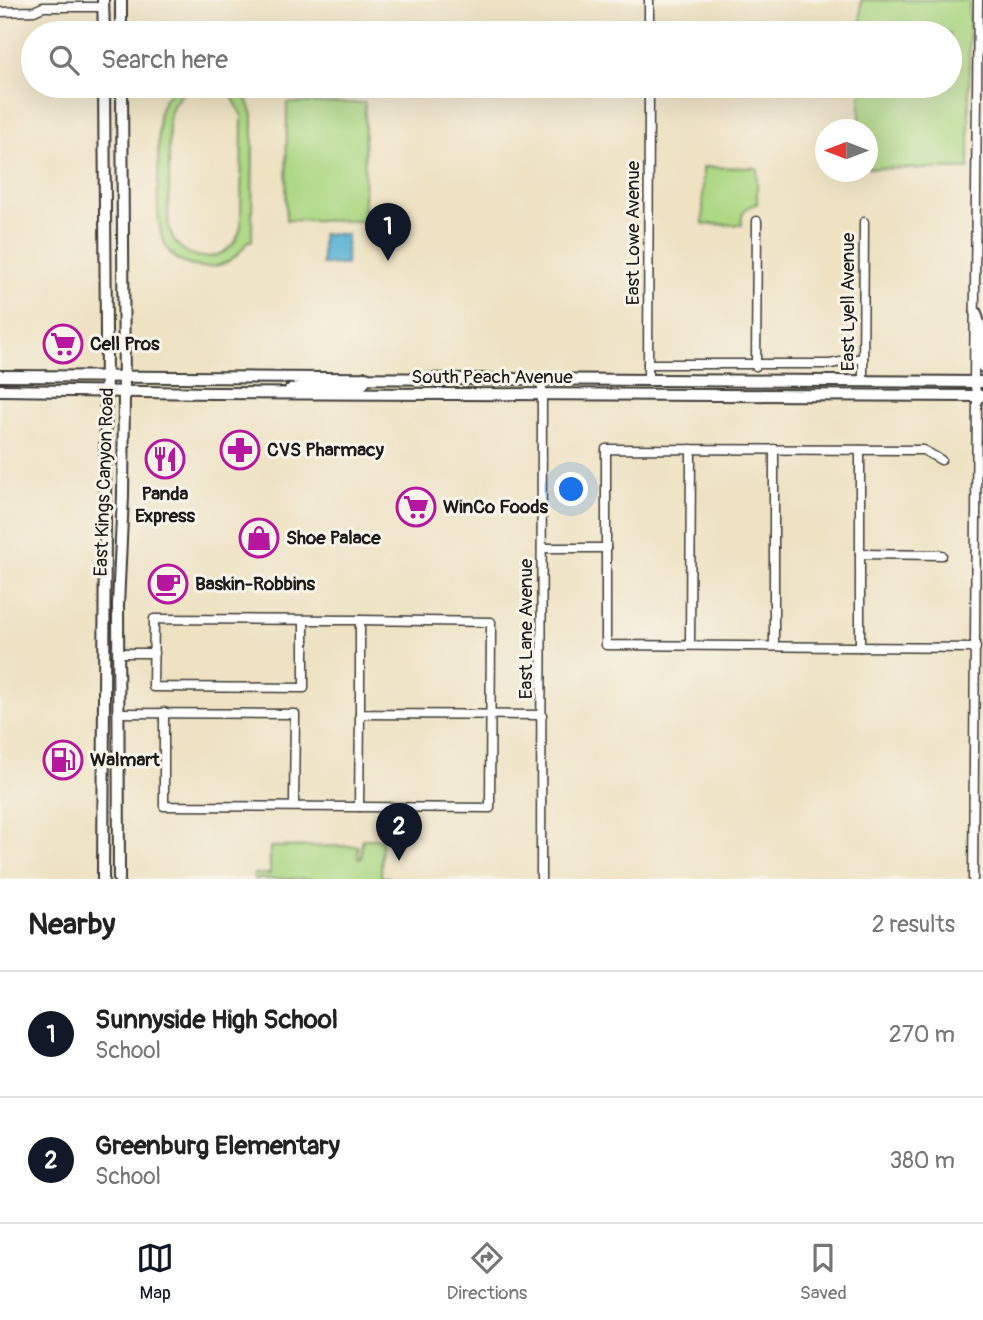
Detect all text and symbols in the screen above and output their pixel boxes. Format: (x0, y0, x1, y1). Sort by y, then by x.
search box (21, 21, 962, 98)
icon: search (45, 41, 83, 79)
text: Search here (101, 44, 228, 76)
north arrow (815, 119, 878, 182)
street label: East Lowe Avenue (621, 160, 645, 305)
pin: 1 (365, 203, 411, 261)
street label: East Lyell Avenue (836, 232, 860, 371)
supermarket icon: Cell Pros (42, 323, 84, 365)
place label: Cell Pros (90, 332, 160, 356)
street label: South Peach Avenue (411, 365, 573, 389)
street label: East Kings Canyon Road (89, 387, 119, 577)
pharmacy icon: CVS Pharmacy (219, 429, 261, 471)
restaurant icon: Panda Express (144, 438, 186, 480)
place label: CVS Pharmacy (267, 438, 385, 462)
your location (554, 472, 588, 506)
place label: Panda Express (135, 482, 196, 528)
supermarket icon: WinCo Foods (395, 486, 437, 528)
place label: WinCo Foods (443, 495, 548, 519)
shop icon: Shoe Palace (238, 517, 280, 559)
place label: Shoe Palace (286, 526, 381, 550)
street label: East Lane Avenue (514, 558, 538, 699)
cafe icon: Baskin-Robbins (147, 563, 189, 605)
place label: Baskin-Robbins (195, 572, 315, 596)
fuel station icon: Walmart (42, 739, 84, 781)
place label: Walmart (90, 748, 161, 772)
pin: 2 (376, 803, 422, 861)
text: Nearby (28, 906, 115, 943)
text: 2 results (872, 910, 955, 939)
text: Sunnyside High School (95, 1004, 338, 1036)
text: 1 (47, 1020, 56, 1049)
text: 270 m (889, 1020, 955, 1049)
text: School (95, 1036, 161, 1065)
text: Greenburg Elementary (95, 1130, 340, 1162)
text: 2 (45, 1146, 57, 1175)
text: 380 m (889, 1146, 955, 1175)
text: School (95, 1162, 161, 1191)
tab: Map (136, 1239, 174, 1305)
tab: Directions (447, 1239, 527, 1305)
tab: Saved (800, 1239, 847, 1305)

